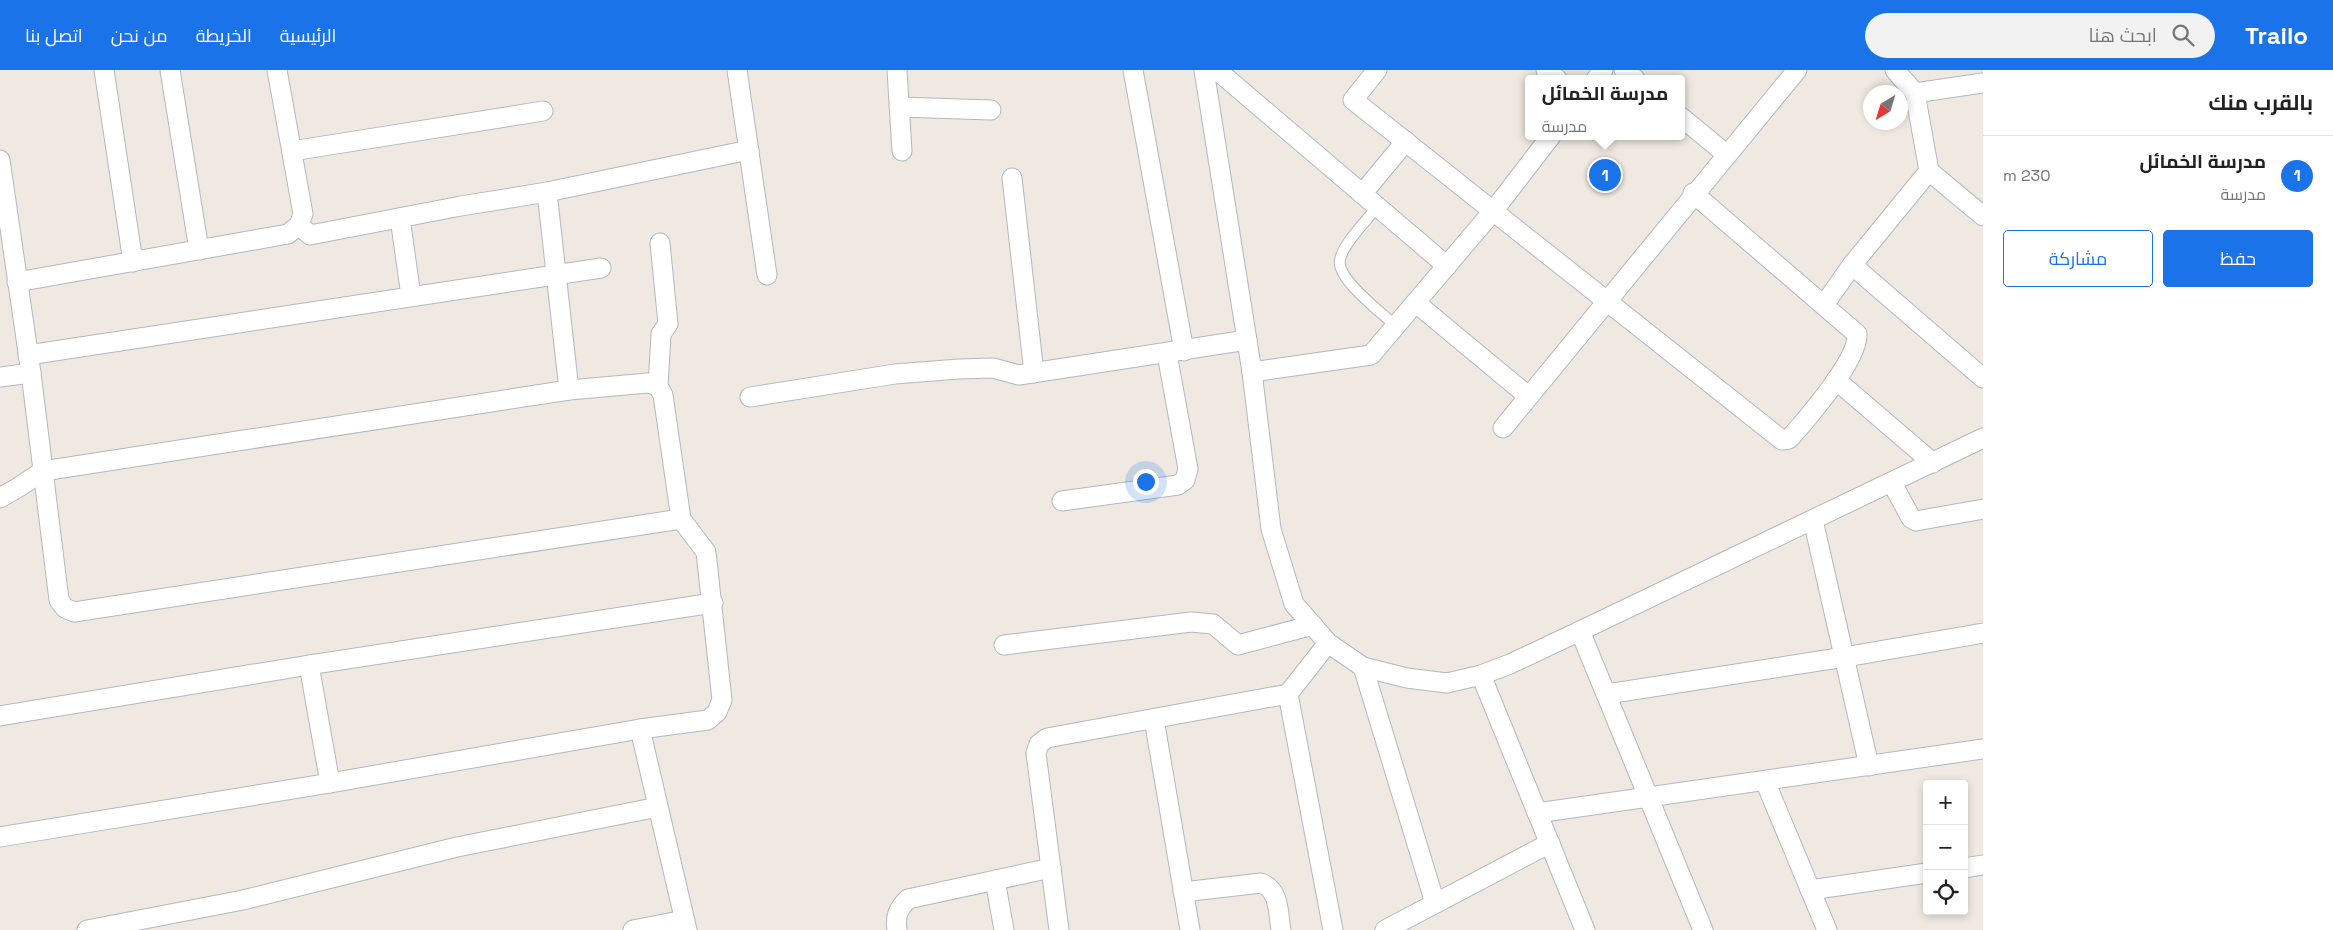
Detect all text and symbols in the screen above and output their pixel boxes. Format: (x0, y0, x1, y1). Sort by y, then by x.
search box (1865, 13, 2215, 58)
text: Trailo (2245, 20, 2308, 51)
icon: search (2169, 21, 2197, 49)
text: ابحث هنا (2089, 23, 2157, 48)
text: اتصل بنا (25, 24, 83, 47)
text: من نحن (111, 24, 168, 47)
text: الخريطة (196, 24, 252, 47)
text: الرئيسية (280, 24, 336, 47)
popup (1525, 75, 1685, 140)
text: مدرسة الخمائل (1542, 81, 1668, 106)
north arrow (1863, 85, 1908, 130)
text: بالقرب منك (2209, 89, 2313, 116)
text: مدرسة (1542, 116, 1587, 137)
text: مدرسة الخمائل (2140, 149, 2266, 174)
pin: 1 (1589, 156, 1621, 194)
text: 230 m (2003, 165, 2050, 186)
text: 1 (2293, 165, 2301, 186)
text: مدرسة (2220, 184, 2266, 205)
button: مشاركة (2003, 230, 2153, 287)
button: حفظ (2163, 230, 2313, 287)
your location (1133, 469, 1159, 495)
map controls (1923, 780, 1968, 915)
button: + (1923, 780, 1968, 825)
button: − (1923, 825, 1968, 870)
button: locate (1923, 870, 1968, 915)

